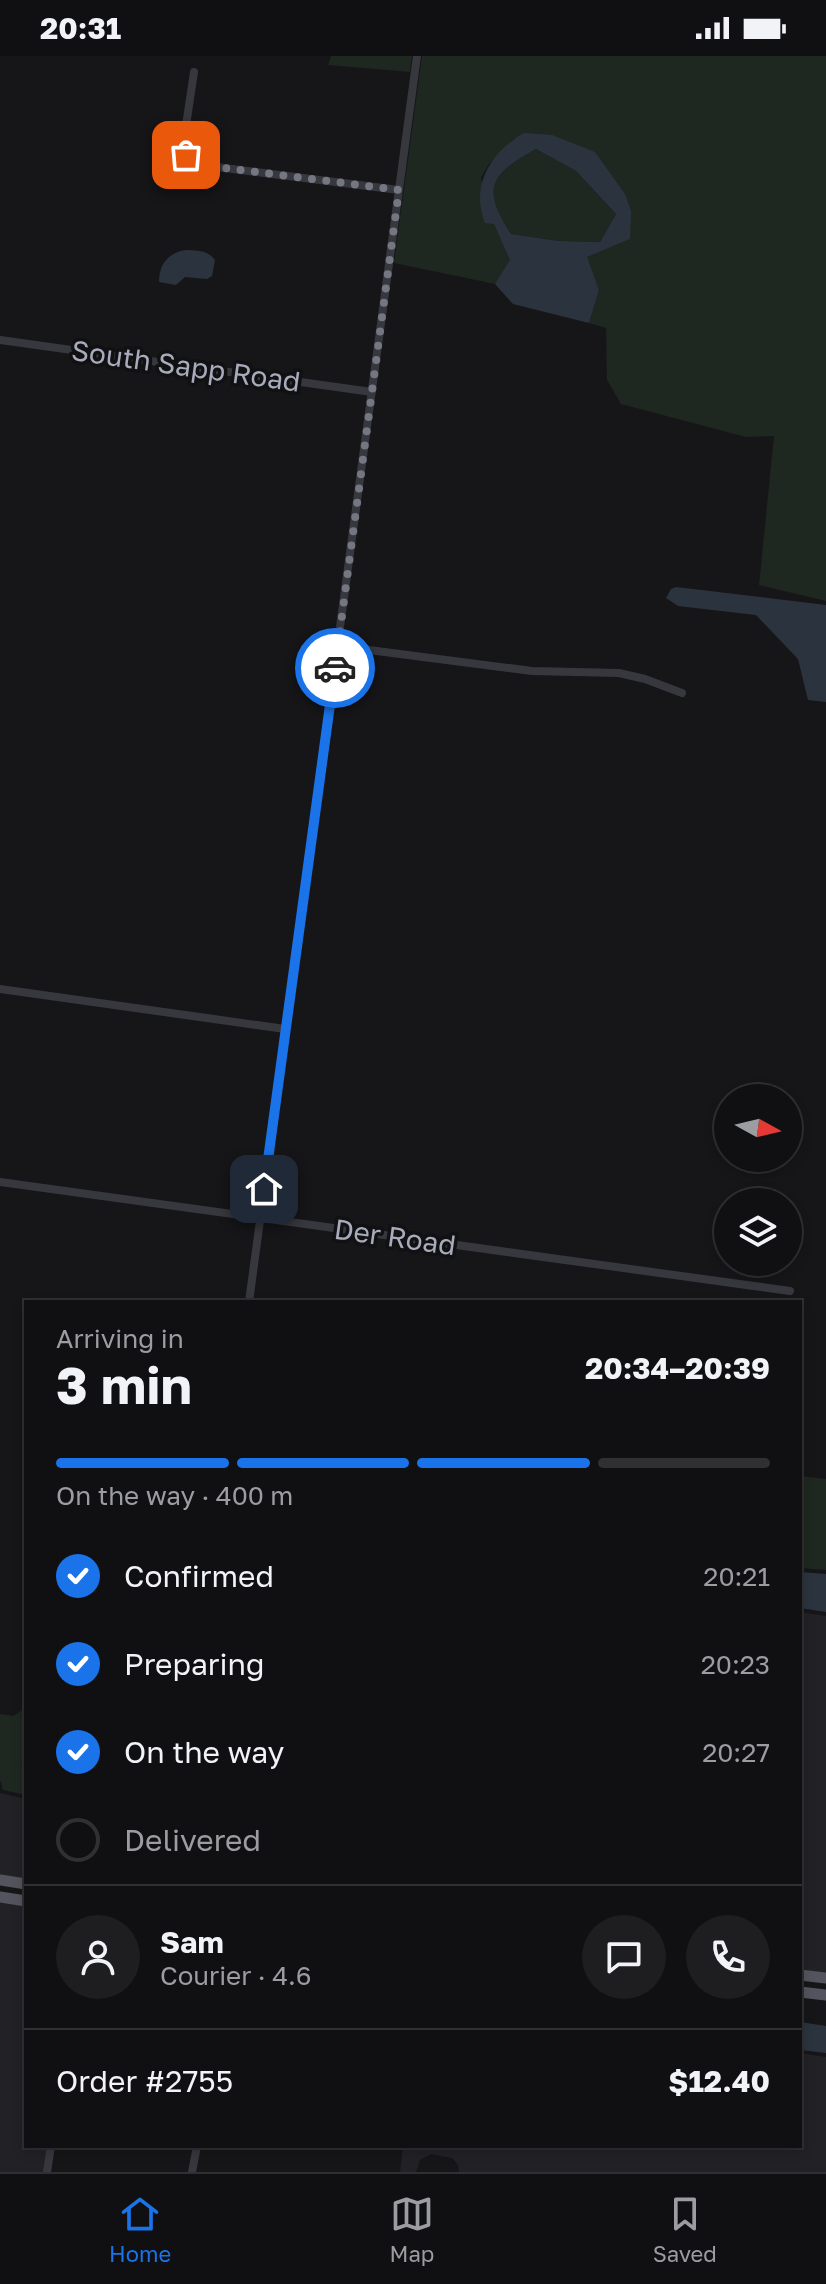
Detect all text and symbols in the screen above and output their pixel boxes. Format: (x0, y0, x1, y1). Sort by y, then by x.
text: 20:31 (40, 10, 121, 46)
pin (152, 121, 220, 189)
icon: bag (164, 133, 208, 177)
street label: South Sapp Road (69, 333, 303, 398)
courier (295, 628, 375, 708)
icon: car (313, 646, 357, 690)
north arrow (714, 1084, 802, 1172)
map controls (714, 1084, 802, 1276)
pin (230, 1155, 298, 1223)
icon: home (242, 1167, 286, 1211)
button: layers (714, 1188, 802, 1276)
street label: Der Road (332, 1212, 458, 1261)
text: Arriving in (56, 1323, 184, 1354)
text: 20:34–20:39 (585, 1350, 770, 1386)
text: 3 min (56, 1353, 192, 1415)
text: On the way · 400 m (56, 1480, 293, 1511)
icon: check (56, 1554, 100, 1598)
text: Confirmed (124, 1558, 274, 1594)
text: 20:21 (703, 1561, 770, 1592)
icon: check (56, 1642, 100, 1686)
text: Preparing (124, 1646, 265, 1682)
text: 20:23 (701, 1649, 770, 1680)
icon: check (56, 1730, 100, 1774)
text: On the way (124, 1734, 284, 1770)
text: 20:27 (702, 1737, 770, 1768)
text: Delivered (124, 1822, 261, 1858)
button: person (56, 1915, 140, 1999)
button: chat (582, 1915, 666, 1999)
button: phone (686, 1915, 770, 1999)
text: Sam (160, 1924, 224, 1960)
text: Courier · 4.6 (160, 1960, 312, 1991)
text: Order #2755 (56, 2063, 233, 2099)
text: $12.40 (668, 2063, 770, 2099)
tab: Home (109, 2192, 171, 2267)
tab: Map (390, 2192, 434, 2267)
tab: Saved (653, 2192, 717, 2267)

